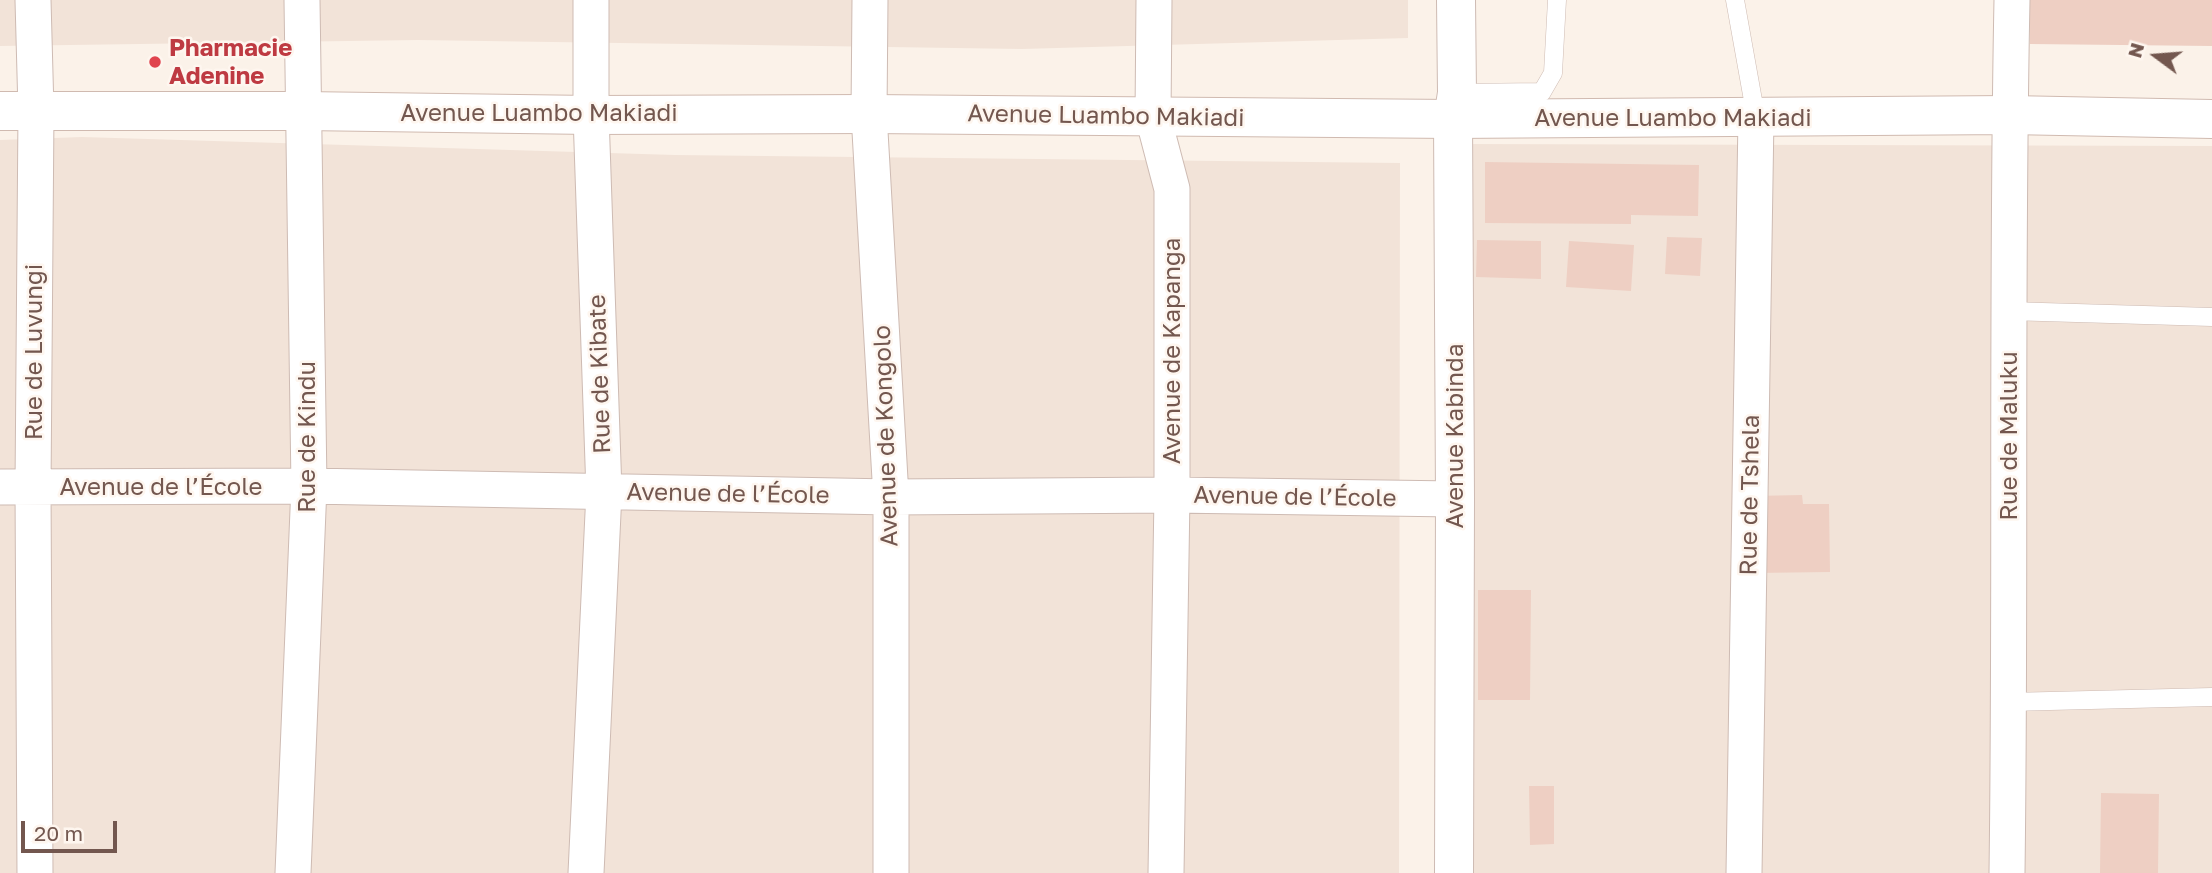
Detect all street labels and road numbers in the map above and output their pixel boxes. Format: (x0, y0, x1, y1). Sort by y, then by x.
street label: Avenue Luambo Makiadi (400, 99, 678, 127)
street label: Avenue Luambo Makiadi (967, 99, 1245, 133)
street label: Avenue Luambo Makiadi (1534, 104, 1812, 132)
street label: Avenue de Kapanga (1158, 238, 1186, 464)
street label: Rue de Luvungi (20, 264, 48, 440)
street label: Rue de Kibate (583, 294, 617, 454)
street label: Avenue de Kongolo (868, 325, 904, 547)
street label: Avenue Kabinda (1441, 344, 1469, 528)
street label: Rue de Maluku (1995, 351, 2023, 521)
street label: Rue de Kindu (293, 361, 321, 513)
street label: Rue de Tshela (1734, 414, 1766, 576)
street label: Avenue de l’École (59, 473, 263, 501)
street label: Avenue de l’École (626, 478, 830, 510)
street label: Avenue de l’École (1193, 481, 1397, 513)

